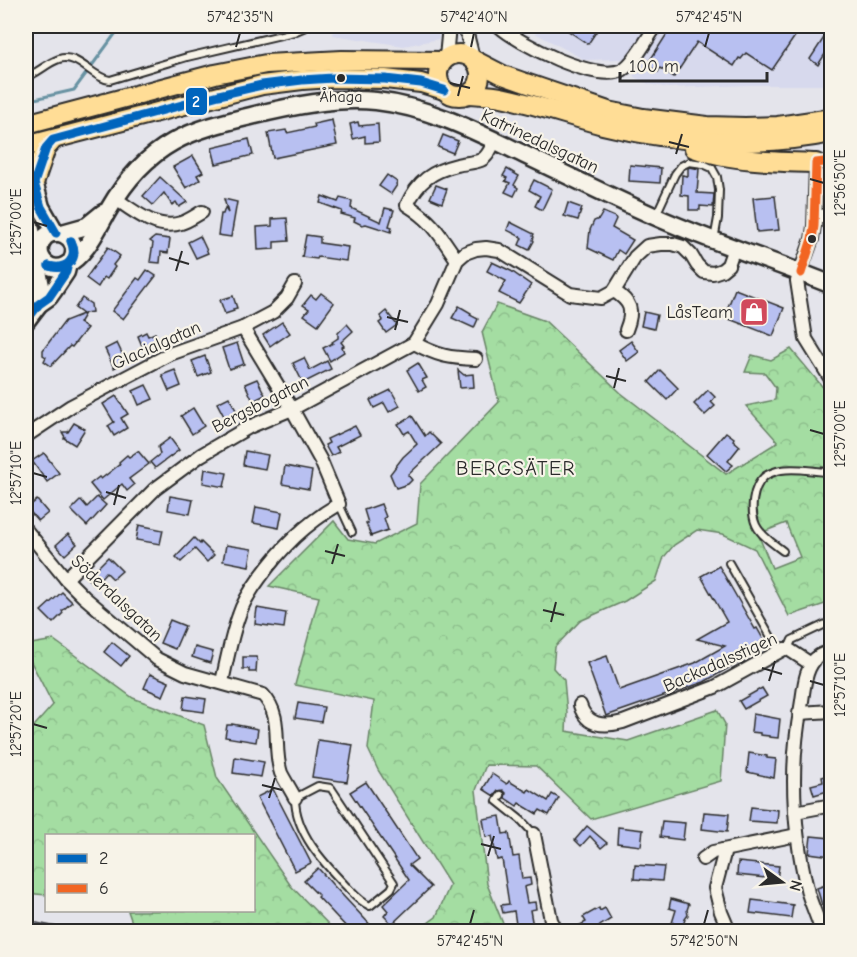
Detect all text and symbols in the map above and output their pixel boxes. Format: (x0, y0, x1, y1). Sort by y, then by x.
text: 57°42'35"N (207, 8, 273, 26)
text: 57°42'40"N (440, 8, 508, 26)
text: 57°42'45"N (676, 8, 742, 26)
scale bar (620, 45, 767, 83)
text: 100 m (629, 56, 679, 77)
marker: Åhaga (335, 72, 347, 84)
line badge: 2 (185, 87, 208, 116)
place label: Åhaga (320, 87, 362, 106)
text: 2 (192, 93, 200, 111)
street label: Katrinedalsgatan (478, 105, 602, 178)
text: 12°56'50"E (831, 149, 849, 217)
text: 12°57'00"E (7, 188, 25, 256)
unlabelled marker (806, 233, 818, 245)
shop icon: LåsTeam (738, 296, 770, 328)
place label: LåsTeam (666, 302, 733, 323)
street label: Glacialgatan (109, 317, 204, 374)
street label: Bergsbogatan (208, 371, 312, 438)
text: 12°57'00"E (831, 400, 849, 468)
text: 12°57'10"E (7, 441, 25, 505)
district label: BERGSÄTER (456, 457, 576, 480)
street label: Söderdalsgatan (67, 551, 167, 646)
street label: Backadalsstigen (660, 628, 780, 697)
text: 12°57'10"E (831, 653, 849, 717)
text: 12°57'20"E (7, 691, 25, 757)
legend (45, 834, 255, 912)
text: 2 (99, 848, 108, 869)
north arrow (752, 852, 812, 912)
text: 6 (99, 878, 109, 899)
text: N (785, 878, 806, 893)
text: 57°42'45"N (437, 932, 503, 950)
text: 57°42'50"N (670, 932, 738, 950)

